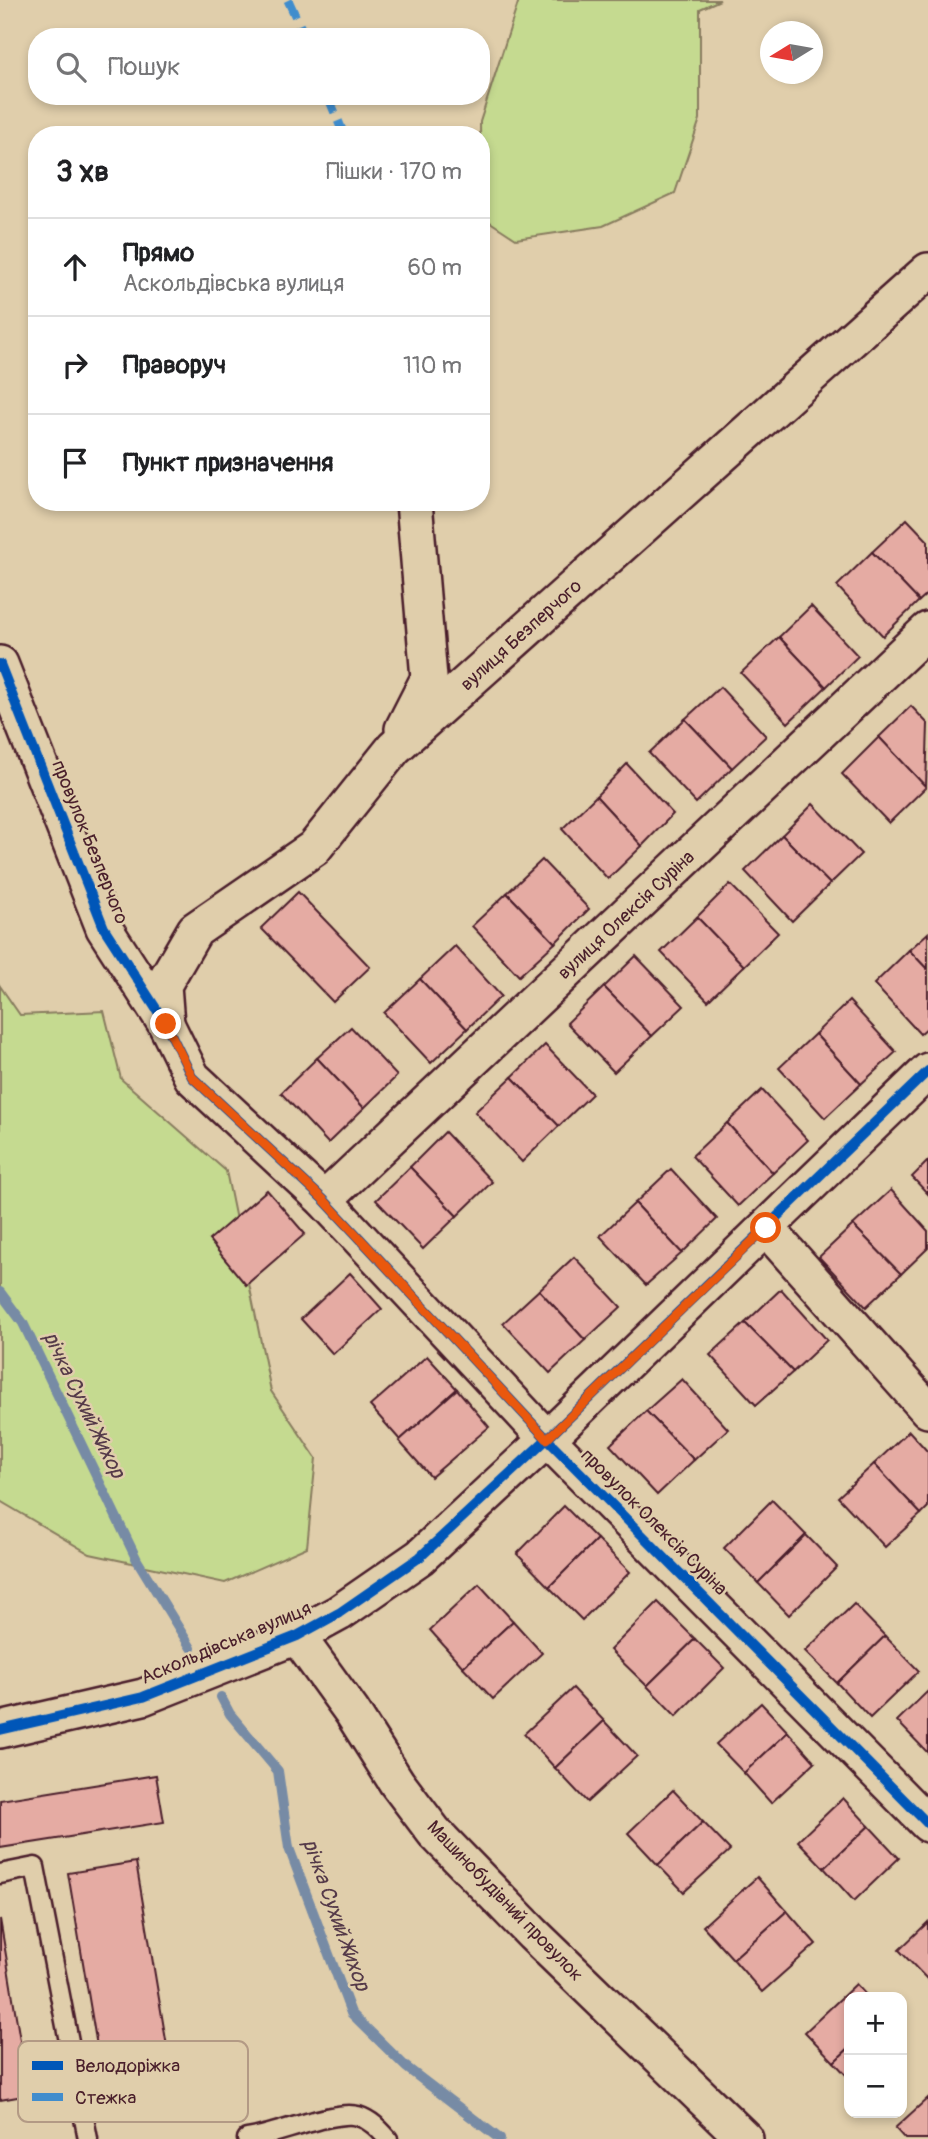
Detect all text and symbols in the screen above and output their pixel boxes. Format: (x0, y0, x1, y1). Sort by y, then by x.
north arrow (760, 21, 823, 84)
search box (28, 28, 490, 105)
icon: search (52, 48, 90, 86)
text: Пошук (108, 51, 181, 83)
text: 3 хв (56, 153, 109, 190)
text: Пішки · 170 m (326, 157, 462, 186)
text: Прямо (123, 237, 194, 269)
icon: ahead (56, 248, 94, 286)
text: 60 m (407, 253, 462, 282)
text: Аскольдівська вулиця (123, 269, 344, 298)
icon: right (56, 346, 94, 384)
text: Праворуч (123, 349, 226, 381)
text: 110 m (403, 351, 462, 380)
icon: arrive (56, 444, 94, 482)
text: Пункт призначення (123, 447, 334, 479)
street label: вулиця Безперчого (455, 574, 587, 696)
street label: провулок Безперчого (46, 756, 134, 928)
street label: вулиця Олексія Суріна (552, 845, 700, 985)
route end (150, 1008, 181, 1039)
route start (750, 1212, 781, 1243)
water label: річка Сухий Жихор (37, 1327, 132, 1484)
street label: провулок Олексія Суріна (575, 1443, 733, 1601)
street label: Аскольдівська вулиця (137, 1596, 315, 1690)
street label: Машинобудівний провулок (422, 1815, 588, 1987)
water label: річка Сухий Жихор (296, 1835, 376, 1996)
map controls (844, 1992, 907, 2118)
button: + (844, 1992, 907, 2055)
legend (18, 2041, 248, 2122)
text: Велодоріжка (75, 2054, 180, 2078)
button: − (844, 2055, 907, 2118)
text: Стежка (75, 2086, 137, 2110)

